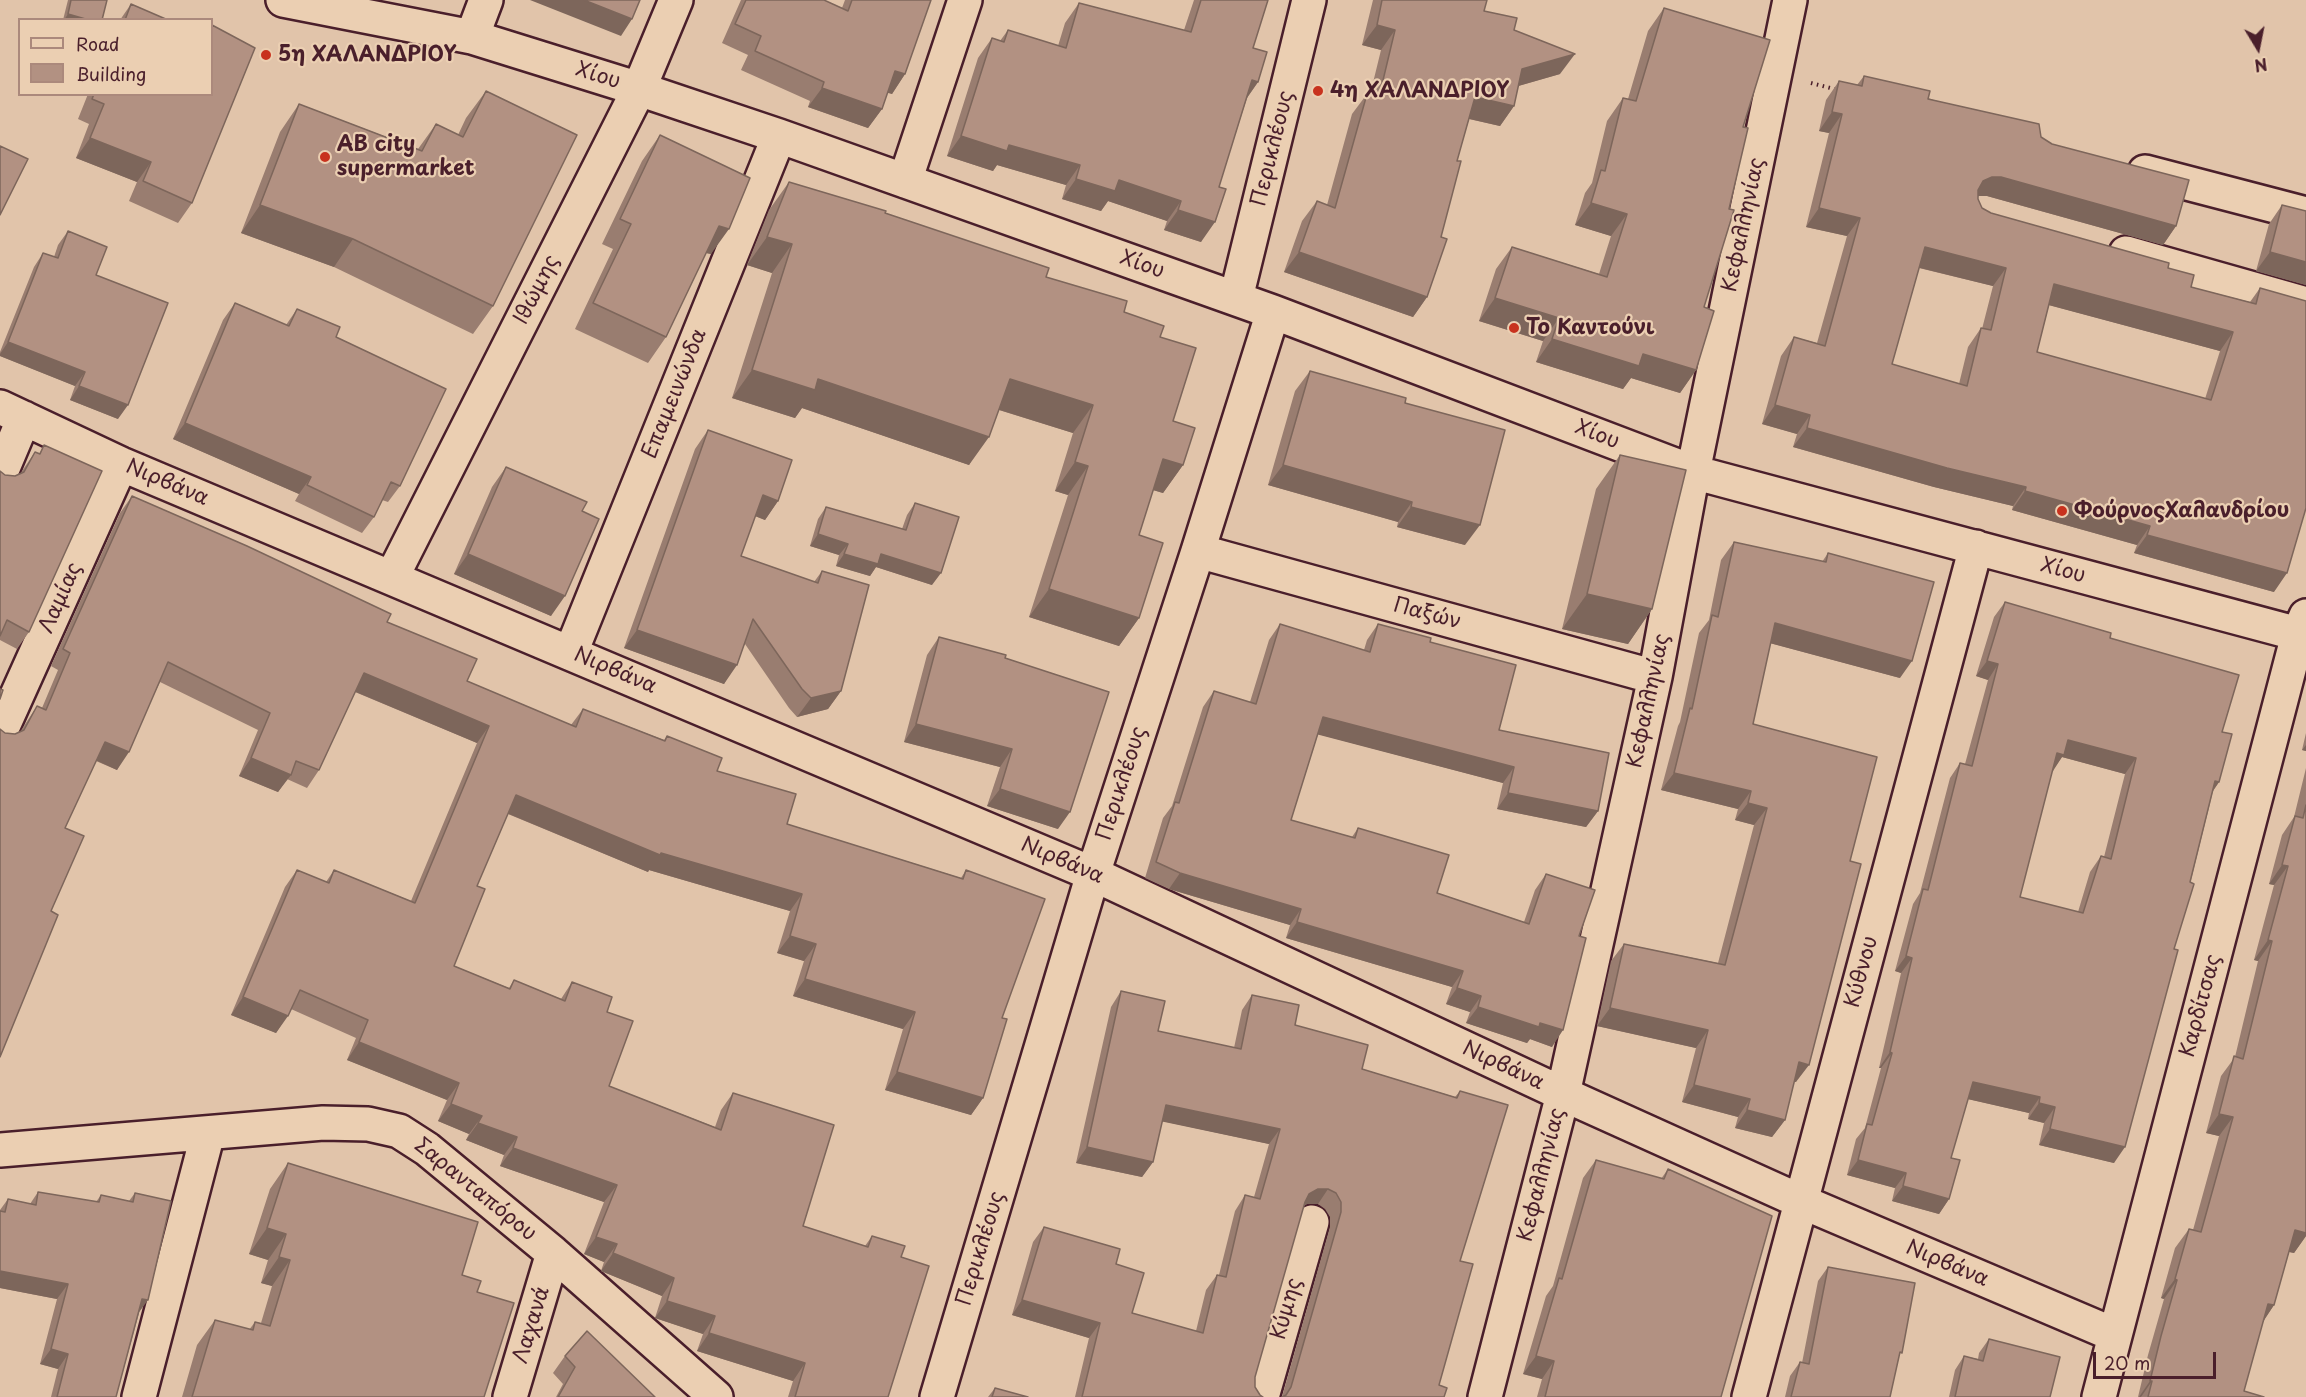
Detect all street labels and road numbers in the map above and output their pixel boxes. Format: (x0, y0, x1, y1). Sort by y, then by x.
street label: Χίου (573, 57, 623, 95)
street label: Περικλέους (1246, 88, 1300, 210)
street label: Κεφαλληνίας (1717, 155, 1771, 295)
street label: Χίου (1116, 246, 1168, 284)
street label: Ιθώμης (509, 251, 565, 329)
street label: Επαμεινώνδα (637, 325, 713, 463)
street label: Χίου (1571, 415, 1623, 455)
street label: Νιρβάνα (122, 454, 212, 512)
street label: Χίου (2038, 553, 2088, 589)
street label: Λαμίας (34, 559, 88, 637)
street label: Παξών (1390, 593, 1464, 635)
street label: Κεφαλληνίας (1622, 631, 1676, 771)
street label: Νιρβάνα (570, 642, 660, 700)
street label: Περικλέους (1092, 724, 1152, 844)
street label: Νιρβάνα (1017, 832, 1107, 890)
street label: Κύθνου (1840, 933, 1884, 1011)
street label: Καρδίτσας (2175, 952, 2227, 1060)
street label: Νιρβάνα (1458, 1036, 1548, 1096)
street label: Κεφαλληνίας (1513, 1106, 1571, 1244)
street label: Σαρανταπόρου (409, 1133, 541, 1247)
street label: Περικλέους (952, 1189, 1010, 1309)
street label: Νιρβάνα (1902, 1235, 1992, 1293)
street label: Κύμης (1266, 1275, 1308, 1343)
street label: Λαχανά (508, 1284, 556, 1366)

